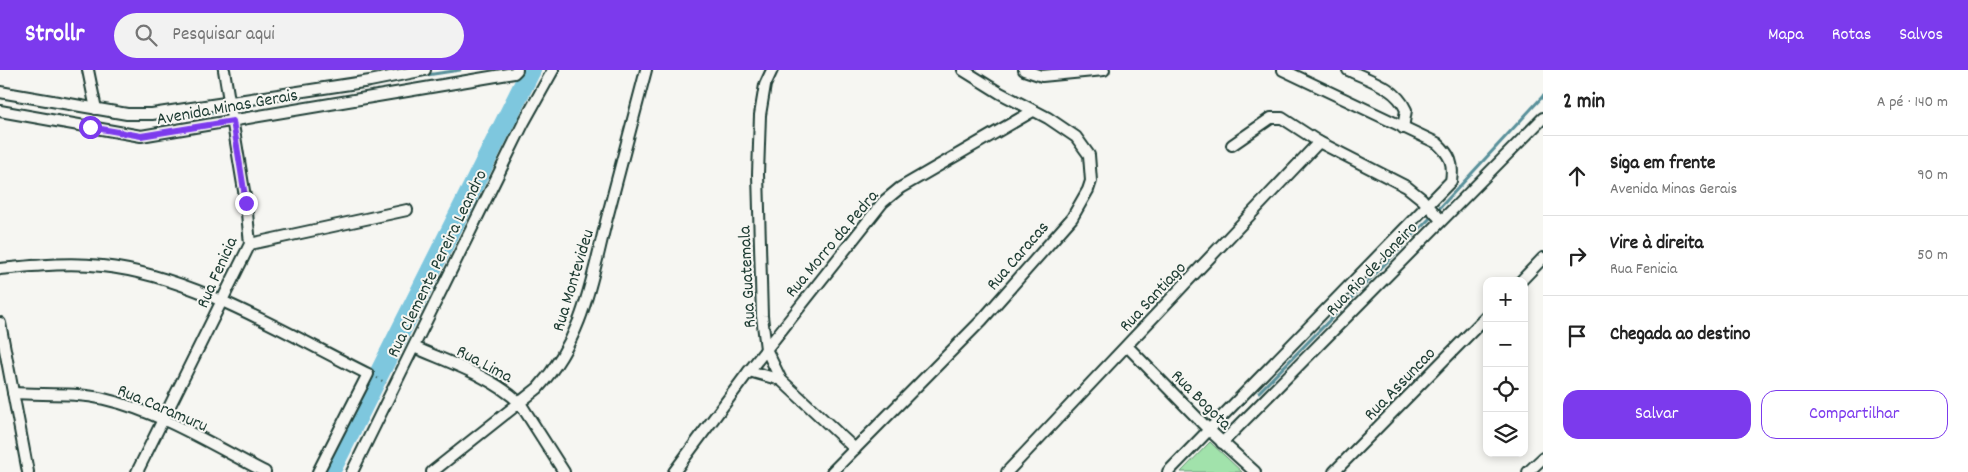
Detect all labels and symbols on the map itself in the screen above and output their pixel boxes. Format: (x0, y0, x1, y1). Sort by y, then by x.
street label: Avenida Minas Gerais (155, 84, 300, 133)
route start (79, 116, 102, 139)
street label: Rua Clemente Pereira Leandro (382, 166, 495, 362)
street label: Rua Morro da Pedra (780, 185, 886, 304)
route end (235, 192, 258, 215)
street label: Rua Caracas (982, 216, 1056, 297)
street label: Rua Rio de Janeiro (1321, 217, 1425, 323)
street label: Rua Guatemala (733, 224, 764, 329)
street label: Rua Montevideu (547, 227, 602, 335)
street label: Rua Fenicia (191, 233, 245, 313)
street label: Rua Santiago (1115, 257, 1193, 338)
street label: Rua Lima (451, 340, 517, 391)
street label: Rua Assuncao (1359, 342, 1442, 427)
street label: Rua Bogota (1164, 365, 1237, 437)
street label: Rua Caramuru (113, 379, 211, 440)

